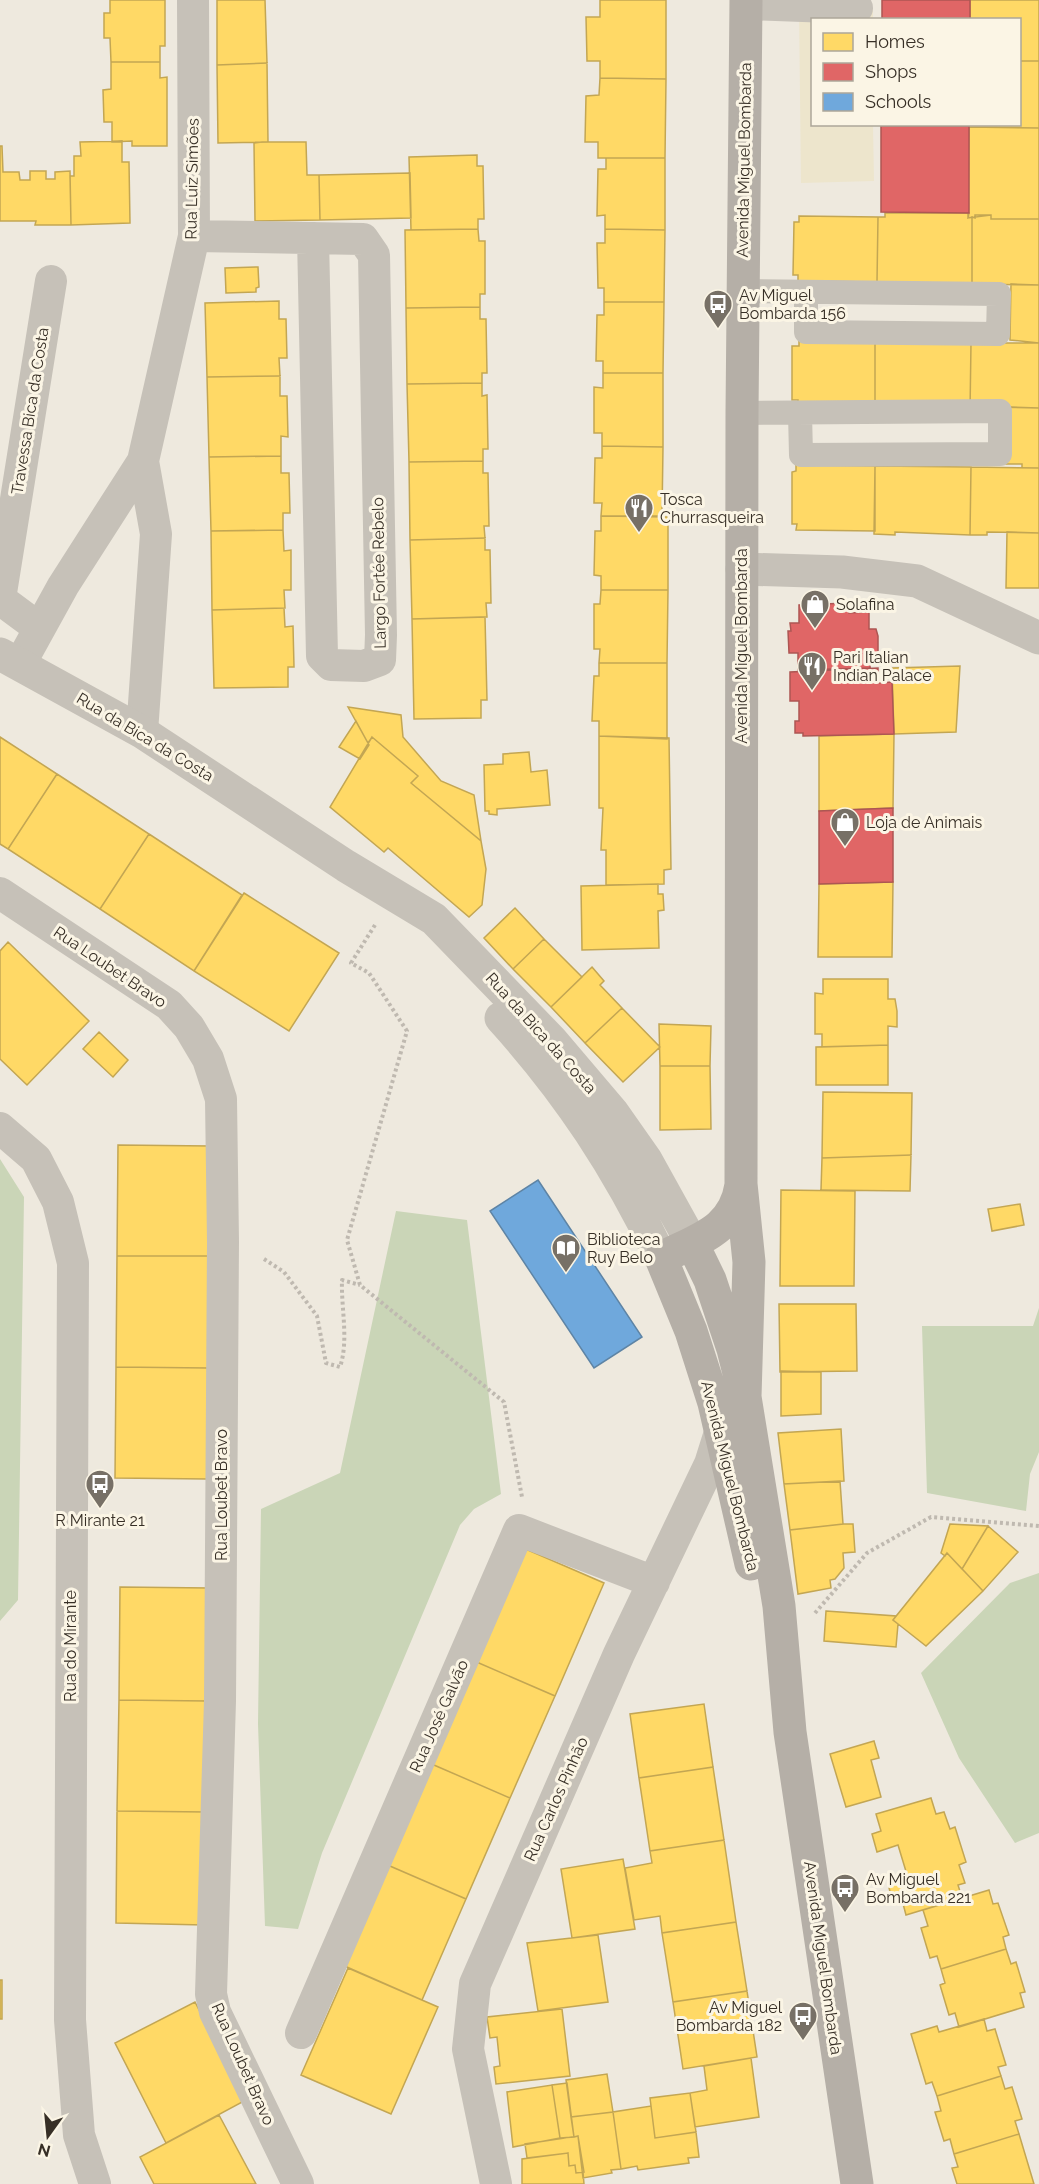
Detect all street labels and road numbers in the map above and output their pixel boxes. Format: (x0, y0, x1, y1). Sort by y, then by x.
street label: Avenida Miguel Bombarda (733, 62, 755, 258)
street label: Rua Luiz Simões (181, 118, 203, 240)
street label: Travessa Bica da Costa (7, 326, 53, 496)
street label: Largo Fortée Rebelo (368, 497, 390, 649)
street label: Avenida Miguel Bombarda (732, 548, 751, 744)
street label: Rua da Bica da Costa (73, 689, 217, 785)
street label: Rua Loubet Bravo (50, 922, 170, 1012)
street label: Rua da Bica da Costa (482, 969, 600, 1097)
street label: Avenida Miguel Bombarda (697, 1379, 763, 1573)
street label: Rua Loubet Bravo (212, 1429, 231, 1561)
street label: Rua do Mirante (61, 1590, 80, 1702)
street label: Rua José Galvão (406, 1657, 472, 1775)
street label: Rua Carlos Pinhão (520, 1734, 592, 1864)
street label: Avenida Miguel Bombarda (800, 1860, 846, 2056)
street label: Rua Loubet Bravo (207, 2000, 279, 2128)

